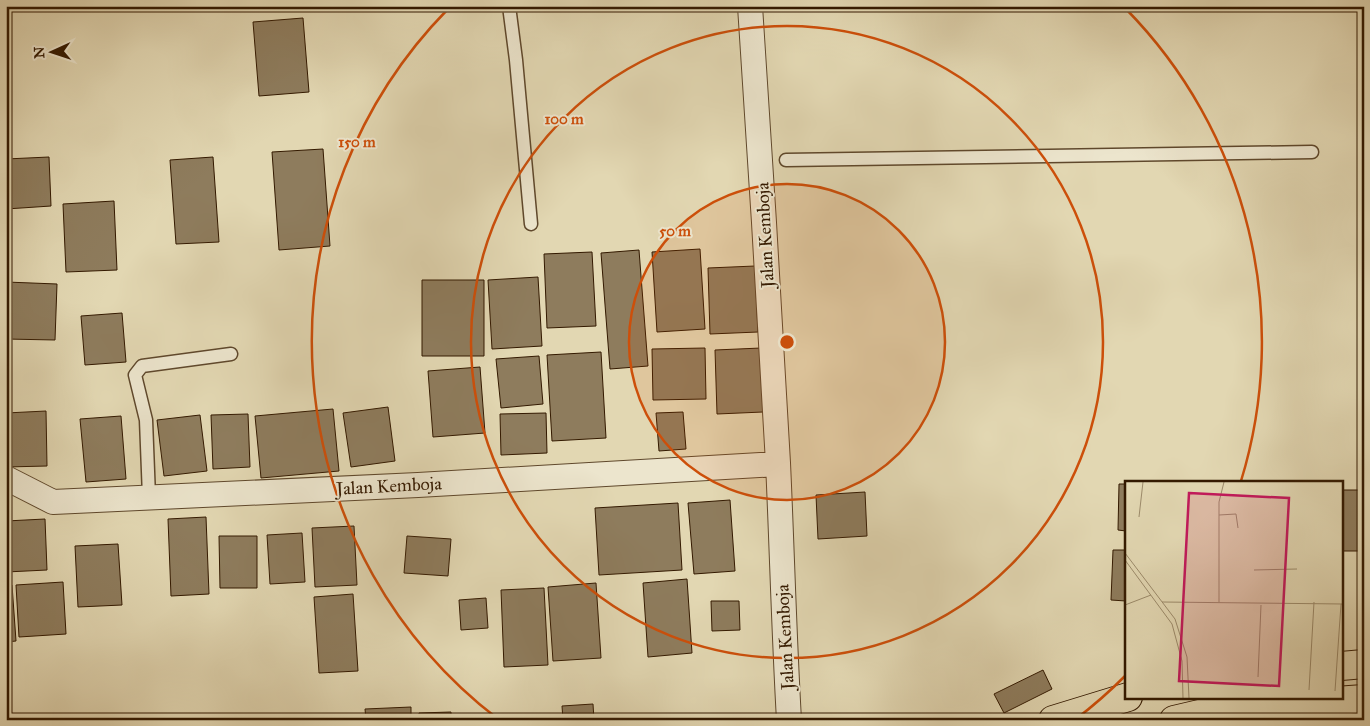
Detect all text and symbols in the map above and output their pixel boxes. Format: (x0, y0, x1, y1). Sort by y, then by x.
north arrow (28, 28, 78, 78)
text: N (31, 46, 48, 59)
text: 100 m (544, 110, 584, 128)
text: 150 m (338, 133, 376, 151)
street label: Jalan Kemboja (751, 181, 780, 290)
text: 50 m (659, 222, 691, 240)
centre of rings (778, 333, 796, 351)
street label: Jalan Kemboja (334, 472, 443, 501)
inset map (1125, 481, 1342, 698)
street label: Jalan Kemboja (771, 583, 800, 692)

